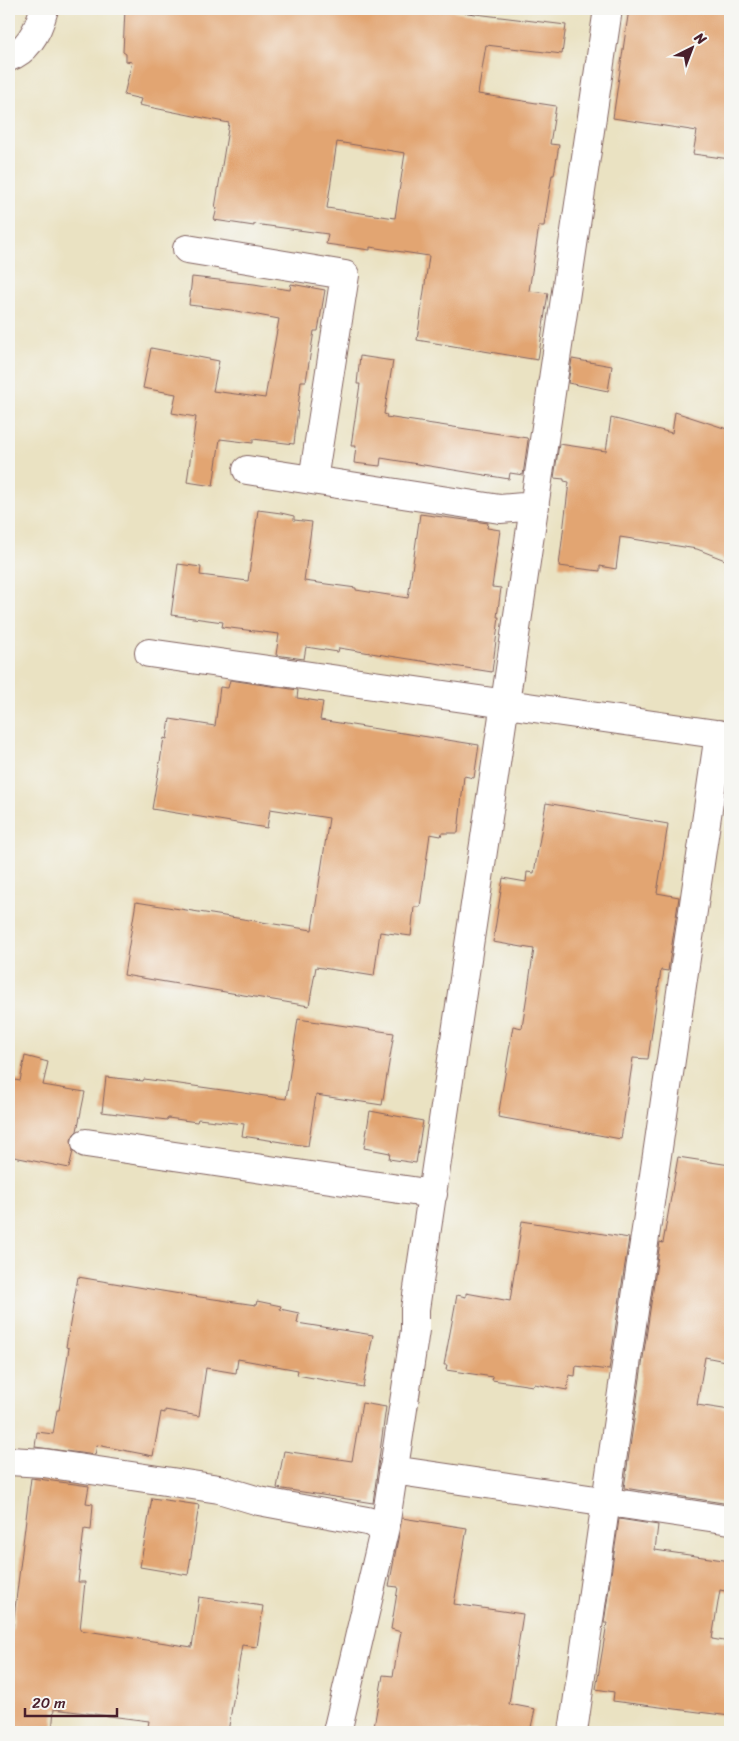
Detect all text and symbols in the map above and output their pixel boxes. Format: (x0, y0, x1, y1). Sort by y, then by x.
north arrow (666, 22, 716, 72)
text: N (688, 26, 713, 51)
scale bar (25, 1686, 118, 1718)
text: 20 m (32, 1690, 66, 1716)

